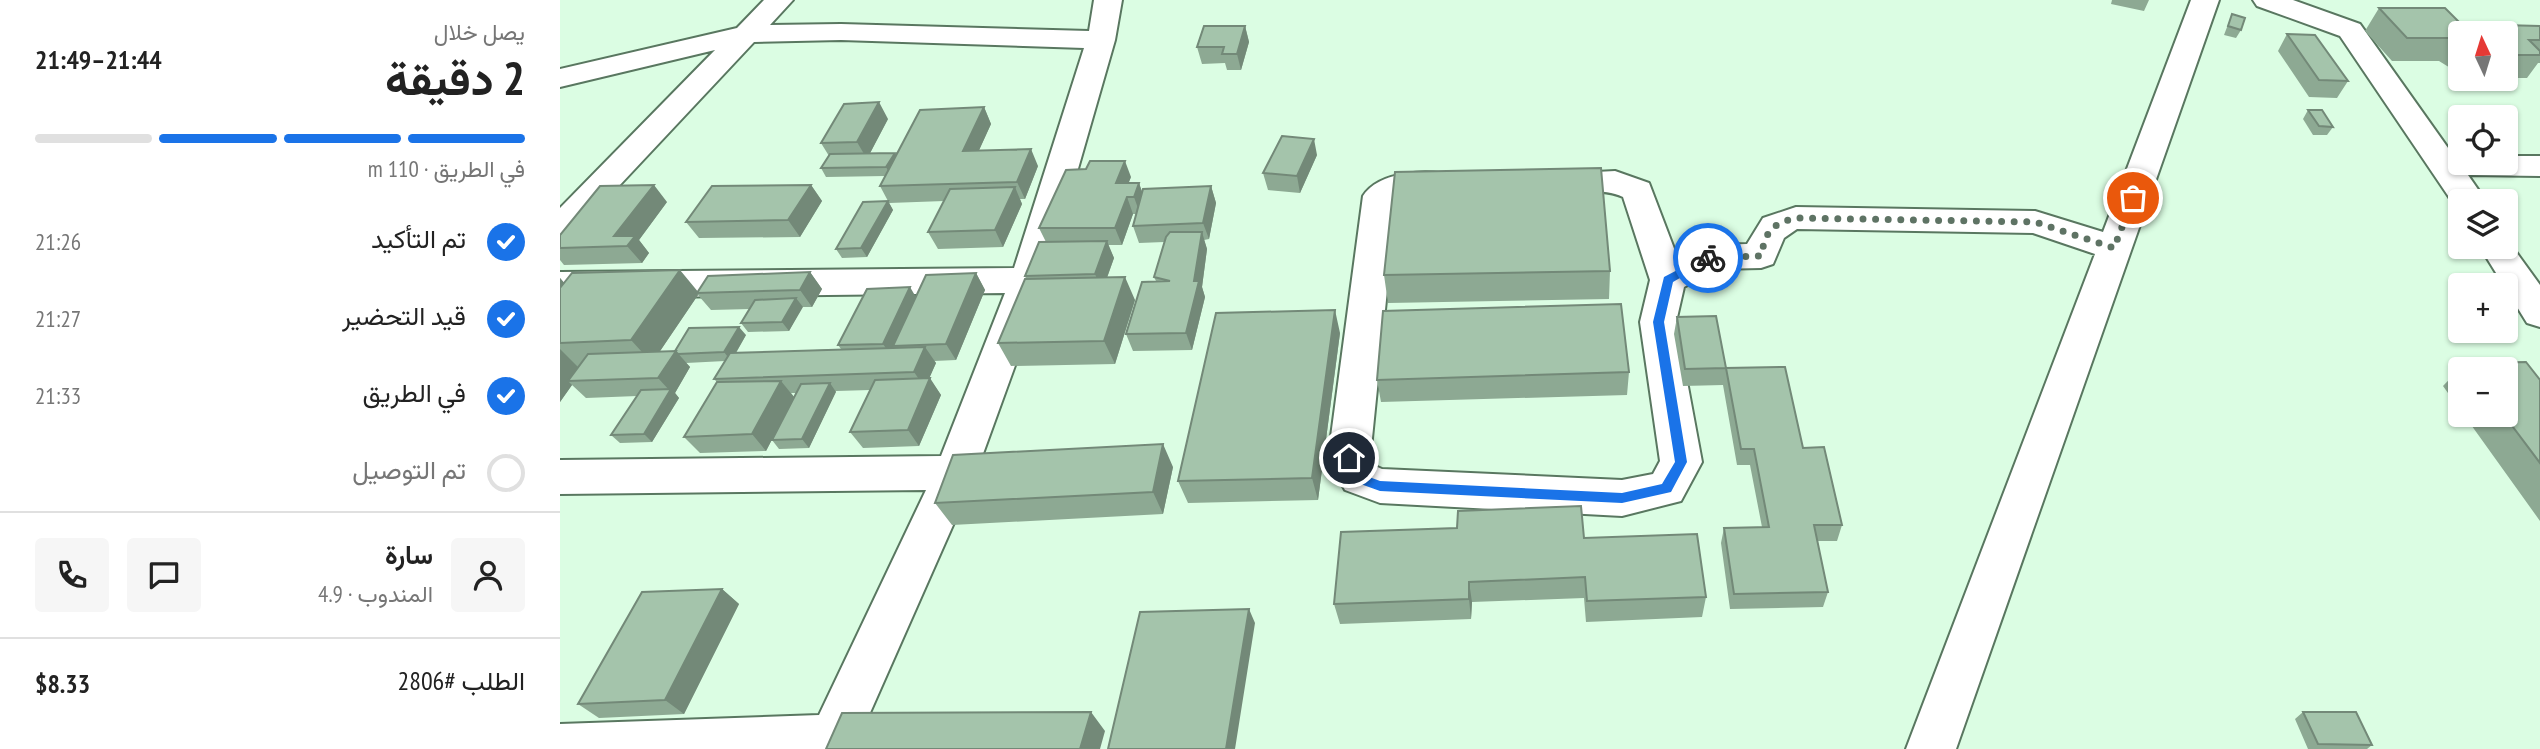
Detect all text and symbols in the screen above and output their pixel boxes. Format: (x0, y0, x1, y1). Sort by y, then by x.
text: يصل خلال (434, 17, 525, 46)
north arrow (2448, 21, 2518, 91)
map controls (2448, 21, 2518, 427)
text: 21:44–21:49 (35, 43, 162, 76)
text: 2 دقيقة (385, 48, 525, 108)
button: locate (2448, 105, 2518, 175)
text: في الطريق · 110 m (368, 154, 525, 183)
pin (2103, 168, 2163, 228)
icon: bag (2114, 179, 2152, 217)
button: layers (2448, 189, 2518, 259)
text: تم التأكيد (371, 222, 466, 255)
icon: check (487, 223, 525, 261)
courier (1673, 223, 1743, 293)
text: 21:26 (35, 227, 81, 256)
icon: bike (1689, 239, 1727, 277)
button: + (2448, 273, 2518, 343)
text: قيد التحضير (342, 299, 466, 332)
icon: check (487, 300, 525, 338)
text: 21:27 (35, 304, 81, 333)
button: − (2448, 357, 2518, 427)
text: في الطريق (362, 376, 466, 409)
icon: check (487, 377, 525, 415)
text: 21:33 (35, 381, 81, 410)
pin (1319, 428, 1379, 488)
icon: home (1330, 439, 1368, 477)
text: تم التوصيل (352, 453, 466, 486)
button: phone (35, 538, 109, 612)
button: chat (127, 538, 201, 612)
text: سارة (385, 538, 433, 571)
button: person (451, 538, 525, 612)
text: المندوب · 4.9 (318, 579, 433, 608)
text: الطلب #2806 (397, 664, 525, 697)
text: $8.33 (35, 667, 90, 700)

